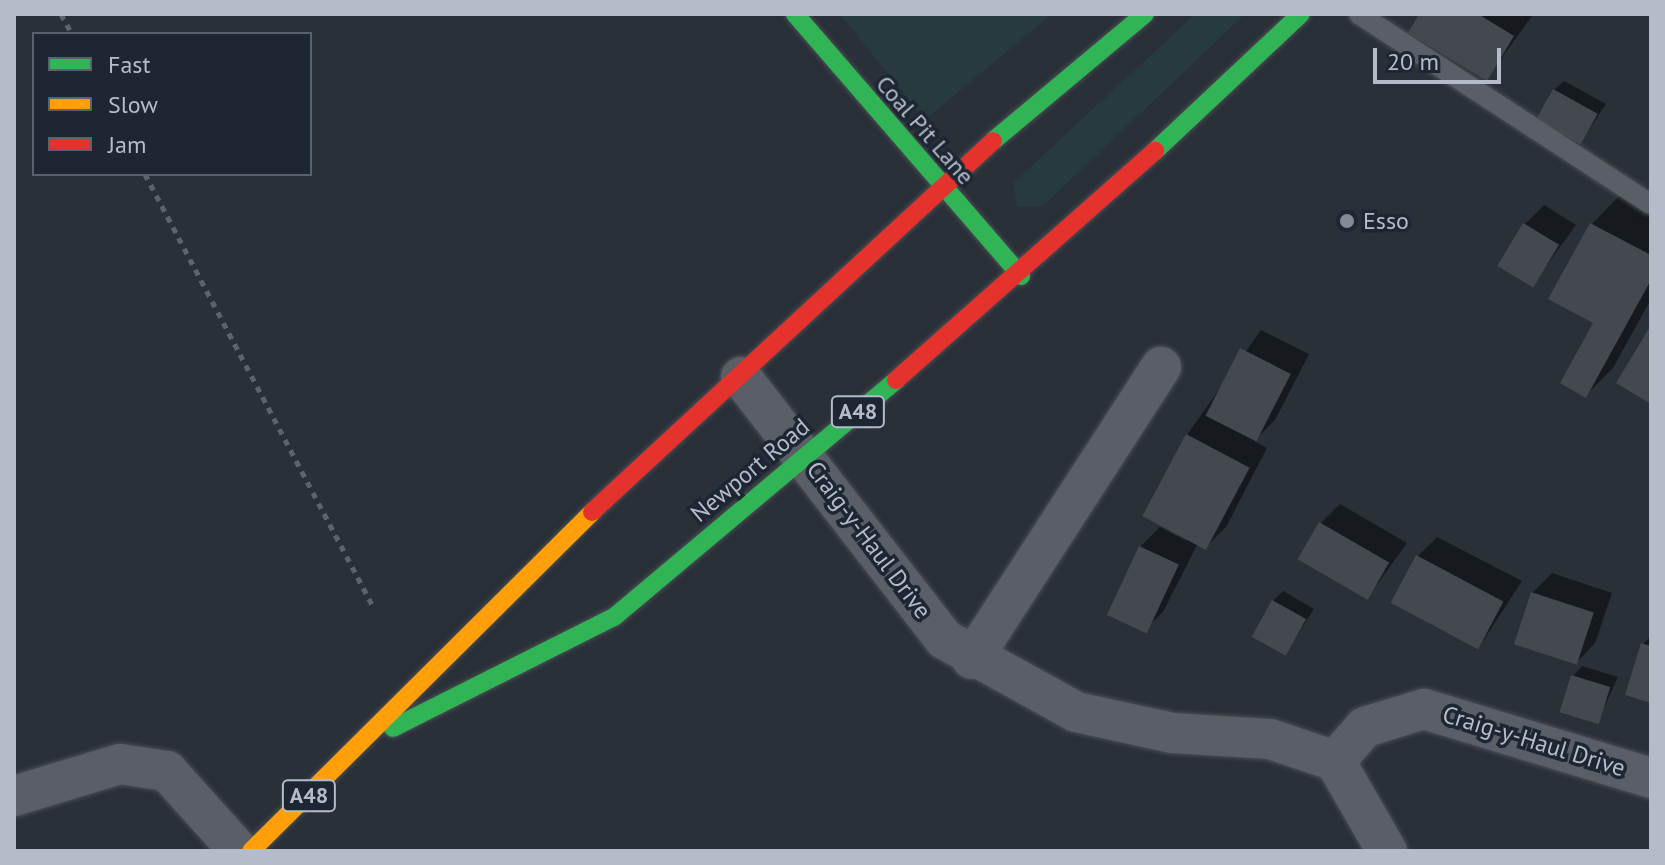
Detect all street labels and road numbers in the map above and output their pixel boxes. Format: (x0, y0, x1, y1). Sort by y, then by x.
street label: Coal Pit Lane (870, 70, 980, 190)
road number: A48 (830, 394, 886, 430)
street label: Newport Road (685, 412, 815, 528)
street label: Craig-y-Haul Drive (801, 456, 937, 624)
street label: Craig-y-Haul Drive (1439, 700, 1629, 782)
road number: A48 (281, 778, 337, 814)

